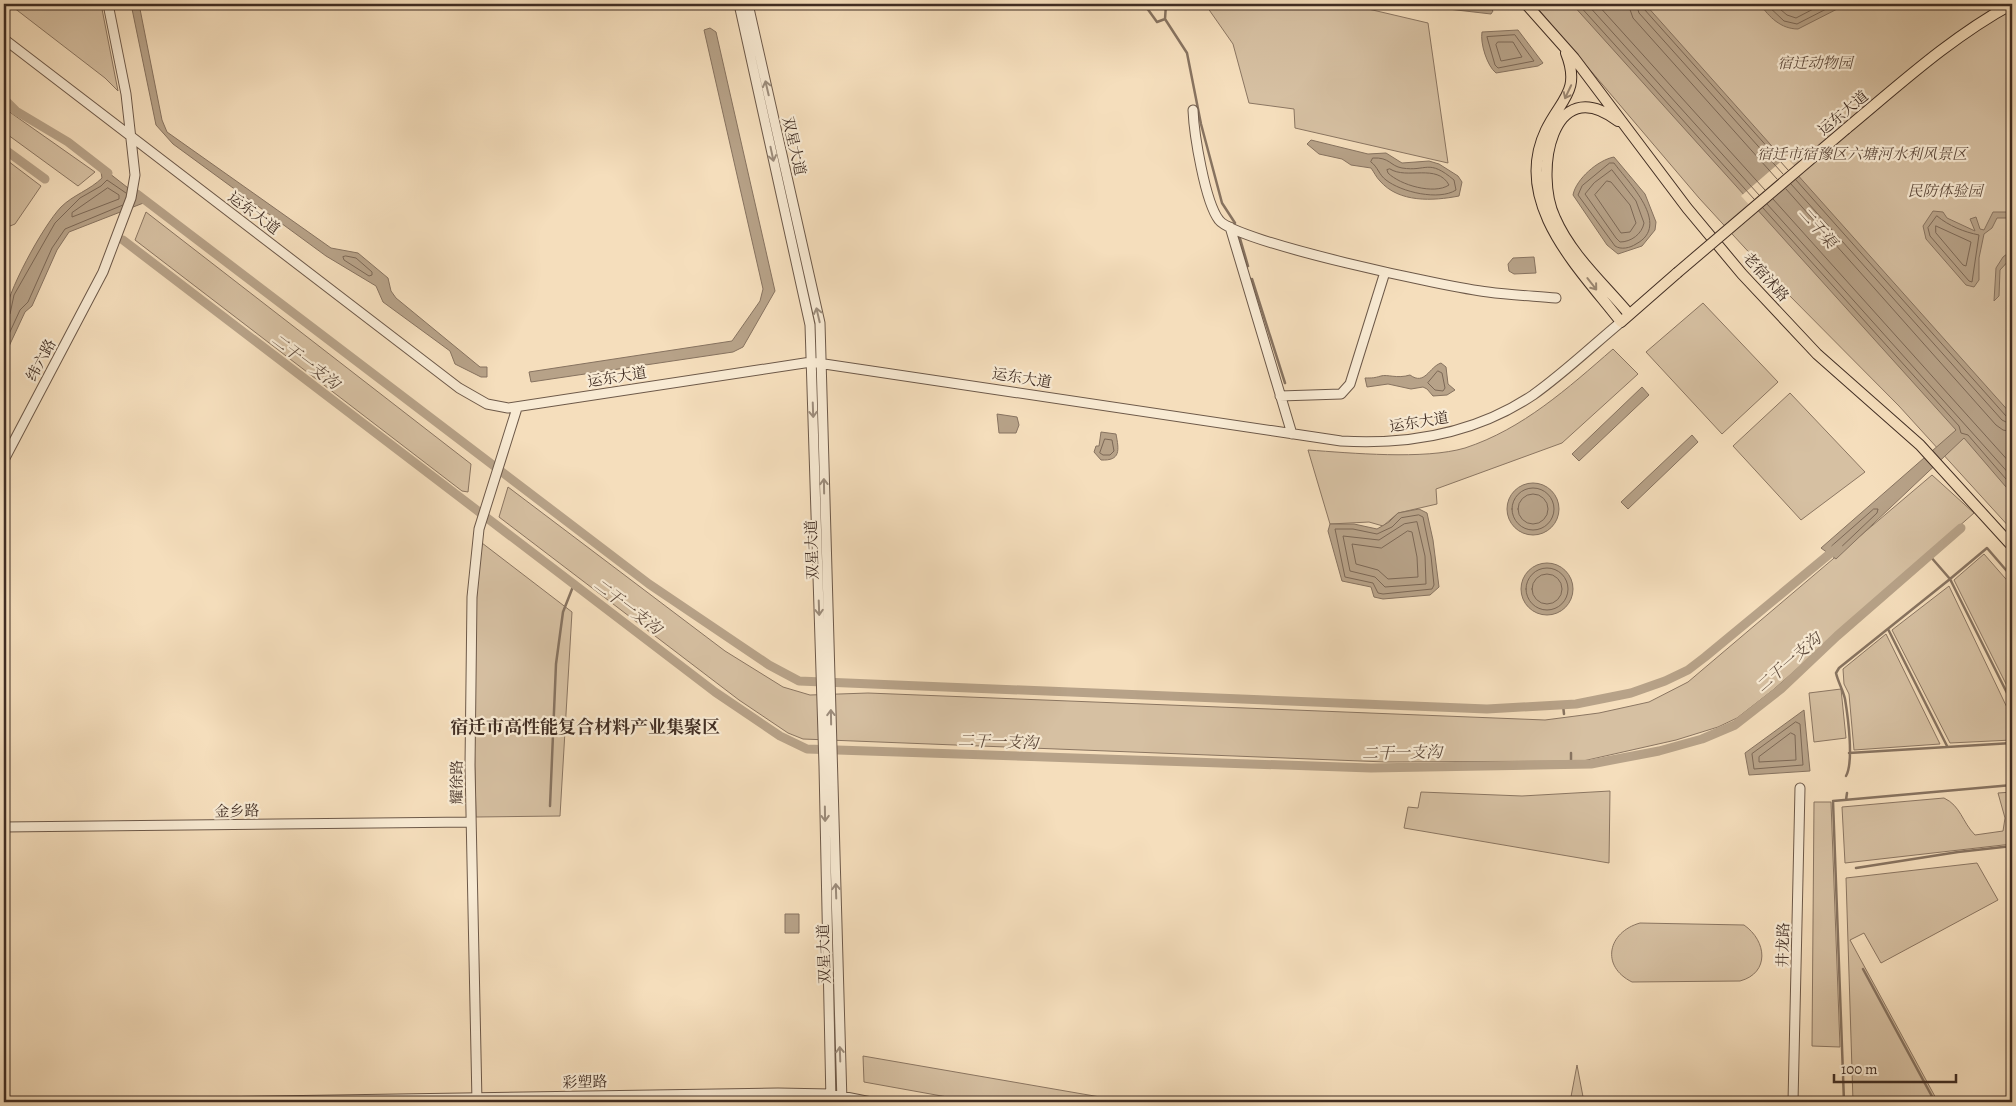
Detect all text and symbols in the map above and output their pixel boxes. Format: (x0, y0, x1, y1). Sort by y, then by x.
park label: 宿迁动物园 (1777, 53, 1854, 73)
one-way arrow (762, 80, 771, 96)
one-way arrow (1562, 84, 1572, 99)
street label: 运东大道 (1814, 86, 1872, 140)
street label: 双星大道 (778, 115, 810, 177)
park label: 宿迁市宿豫区六塘河水利风景区 (1757, 144, 1969, 164)
one-way arrow (768, 145, 777, 161)
park label: 民防体验园 (1907, 181, 1984, 201)
street label: 运东大道 (224, 187, 284, 239)
water label: 二干渠 (1793, 202, 1843, 254)
street label: 老宿沭路 (1738, 248, 1794, 306)
one-way arrow (1586, 278, 1597, 291)
one-way arrow (813, 307, 822, 323)
water label: 二干一支沟 (267, 329, 346, 396)
street label: 纬六路 (22, 335, 60, 385)
street label: 运东大道 (586, 362, 648, 392)
street label: 运东大道 (991, 363, 1053, 393)
one-way arrow (808, 402, 818, 418)
street label: 运东大道 (1388, 407, 1450, 437)
one-way arrow (819, 479, 828, 495)
street label: 双星大道 (801, 520, 823, 580)
water label: 二干一支沟 (589, 574, 668, 641)
one-way arrow (814, 600, 824, 616)
water label: 二干一支沟 (1751, 626, 1828, 697)
one-way arrow (826, 709, 836, 726)
district label: 宿迁市高性能复合材料产业集聚区 (450, 715, 720, 739)
water label: 二干一支沟 (958, 730, 1041, 754)
water label: 二干一支沟 (1362, 741, 1445, 765)
street label: 耀徐路 (447, 759, 467, 805)
street label: 金乡路 (214, 801, 260, 821)
one-way arrow (821, 806, 830, 822)
one-way arrow (831, 883, 841, 900)
street label: 井龙路 (1773, 922, 1793, 968)
street label: 双星大道 (813, 924, 835, 984)
one-way arrow (836, 1046, 845, 1062)
scale bar (1834, 1051, 1956, 1083)
text: 100 m (1841, 1059, 1878, 1079)
street label: 彩塑路 (562, 1072, 608, 1092)

